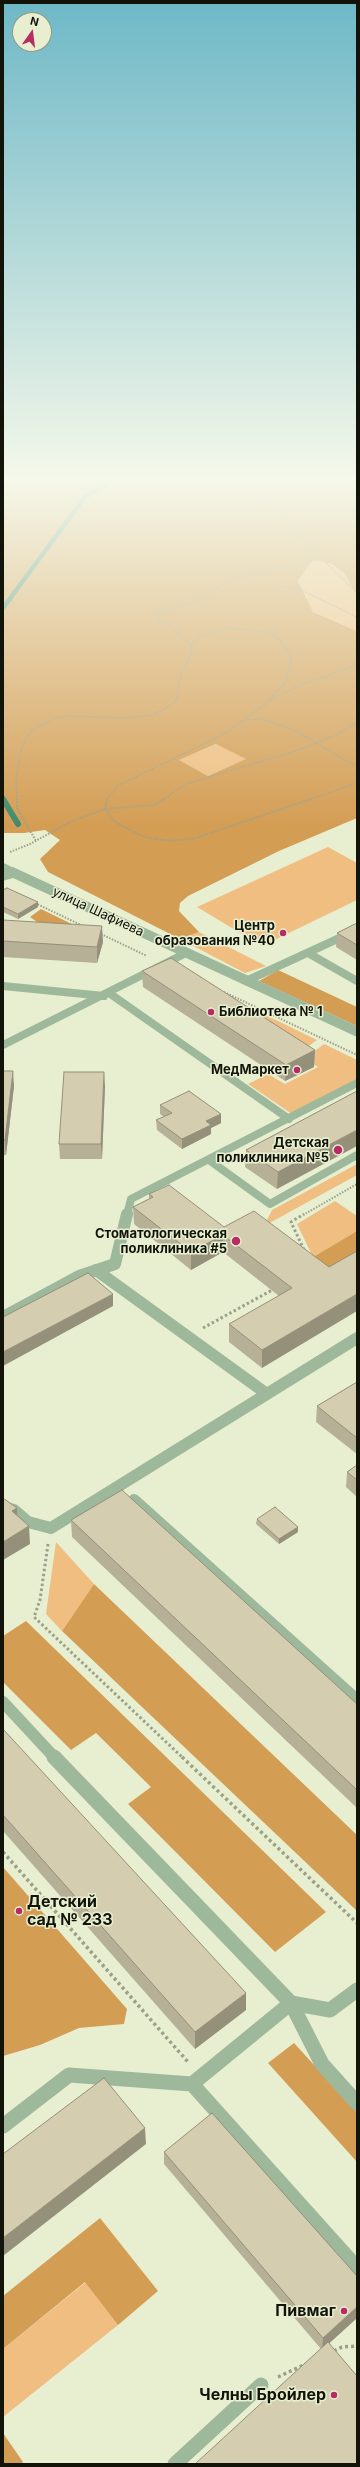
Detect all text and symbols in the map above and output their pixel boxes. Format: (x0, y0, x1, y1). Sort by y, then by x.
north arrow (12, 12, 52, 52)
text: N (29, 14, 40, 29)
street label: улица Шафиева (50, 884, 146, 940)
place label: Центр образования №40 (155, 918, 275, 949)
marker: Центр образования №40 (278, 928, 288, 938)
place label: Библиотека № 1 (219, 1004, 323, 1020)
marker: Библиотека № 1 (206, 1007, 216, 1017)
place label: МедМаркет (211, 1062, 289, 1078)
marker: МедМаркет (292, 1065, 302, 1075)
place label: Детская поликлиника №5 (217, 1135, 329, 1166)
marker: Детская поликлиника №5 (332, 1144, 344, 1156)
place label: Стоматологическая поликлиника #5 (95, 1226, 227, 1257)
marker: Стоматологическая поликлиника #5 (230, 1235, 242, 1247)
place label: Детский сад № 233 (27, 1892, 112, 1930)
marker: Детский сад № 233 (14, 1906, 24, 1916)
place label: Пивмаг (275, 2301, 336, 2321)
marker: Пивмаг (339, 2306, 349, 2316)
place label: Челны Бройлер (199, 2385, 326, 2405)
marker: Челны Бройлер (329, 2390, 339, 2400)

